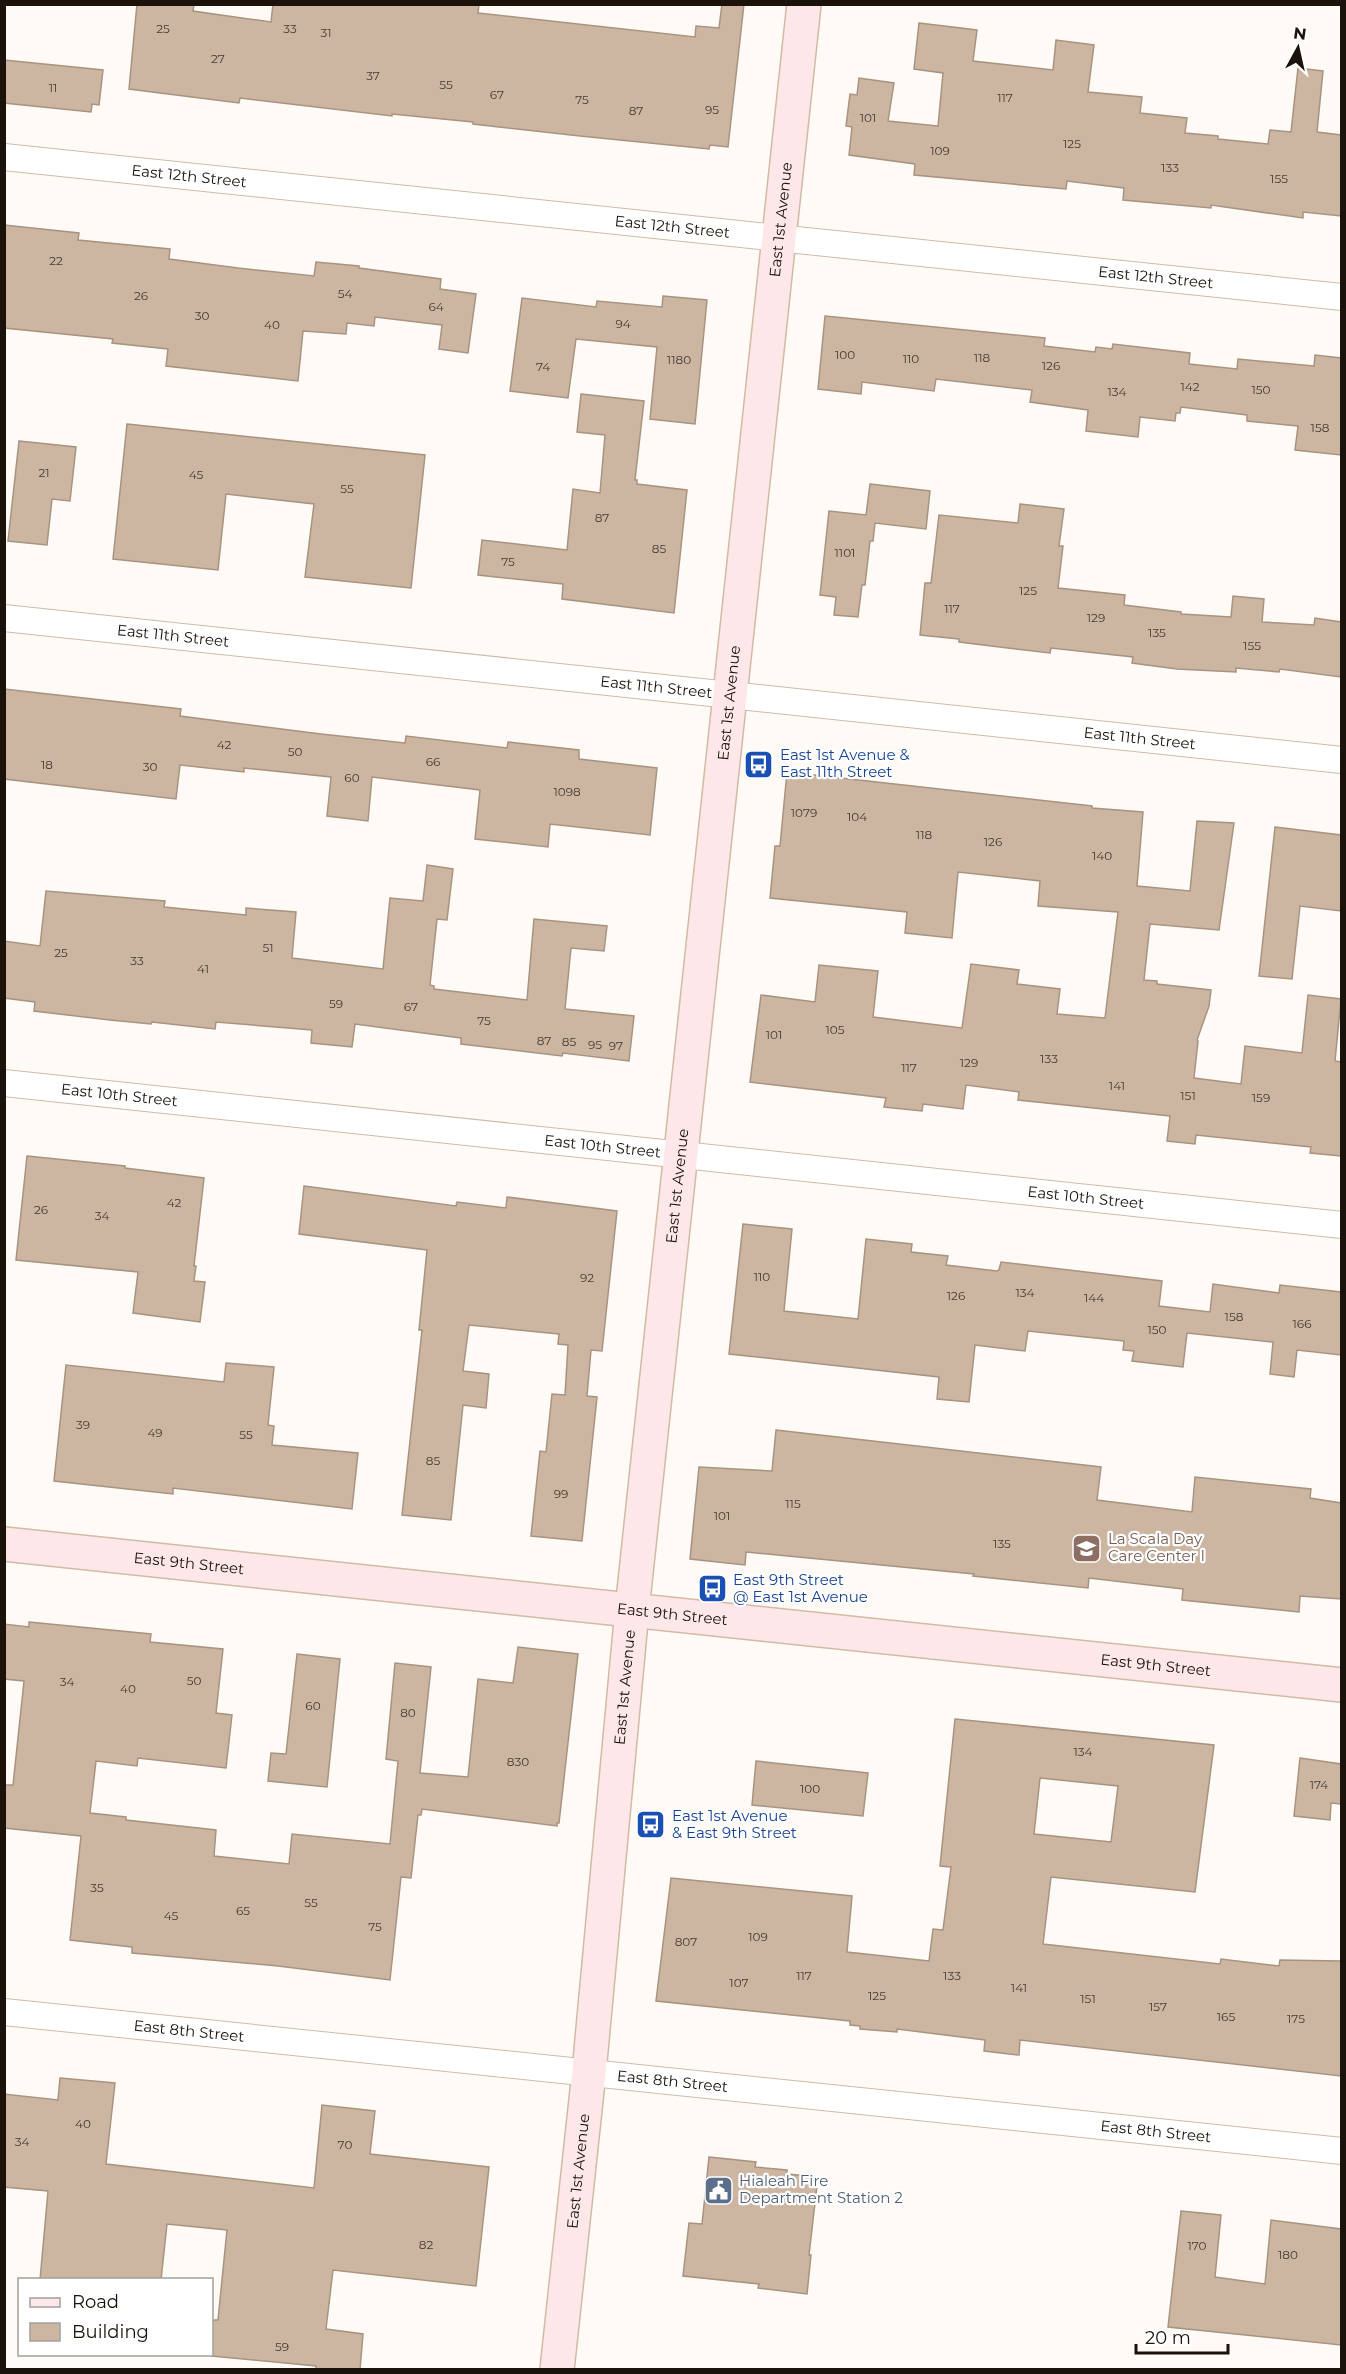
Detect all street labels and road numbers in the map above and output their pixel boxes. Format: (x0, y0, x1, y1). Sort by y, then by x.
street label: East 12th Street (131, 160, 248, 191)
street label: East 1st Avenue (765, 161, 796, 278)
street label: East 12th Street (614, 211, 731, 242)
street label: East 12th Street (1097, 262, 1214, 292)
street label: East 11th Street (116, 620, 230, 651)
street label: East 1st Avenue (713, 644, 744, 761)
street label: East 11th Street (599, 671, 713, 702)
street label: East 11th Street (1083, 723, 1197, 753)
street label: East 10th Street (60, 1079, 179, 1110)
street label: East 1st Avenue (661, 1128, 692, 1245)
street label: East 10th Street (543, 1130, 662, 1162)
street label: East 10th Street (1027, 1182, 1145, 1213)
street label: East 9th Street (133, 1548, 245, 1578)
street label: East 9th Street (616, 1599, 729, 1629)
street label: East 1st Avenue (609, 1629, 639, 1746)
street label: East 9th Street (1099, 1650, 1212, 1680)
street label: East 8th Street (133, 2016, 245, 2046)
street label: East 8th Street (616, 2066, 729, 2096)
street label: East 1st Avenue (562, 2113, 593, 2230)
street label: East 8th Street (1100, 2116, 1212, 2146)

